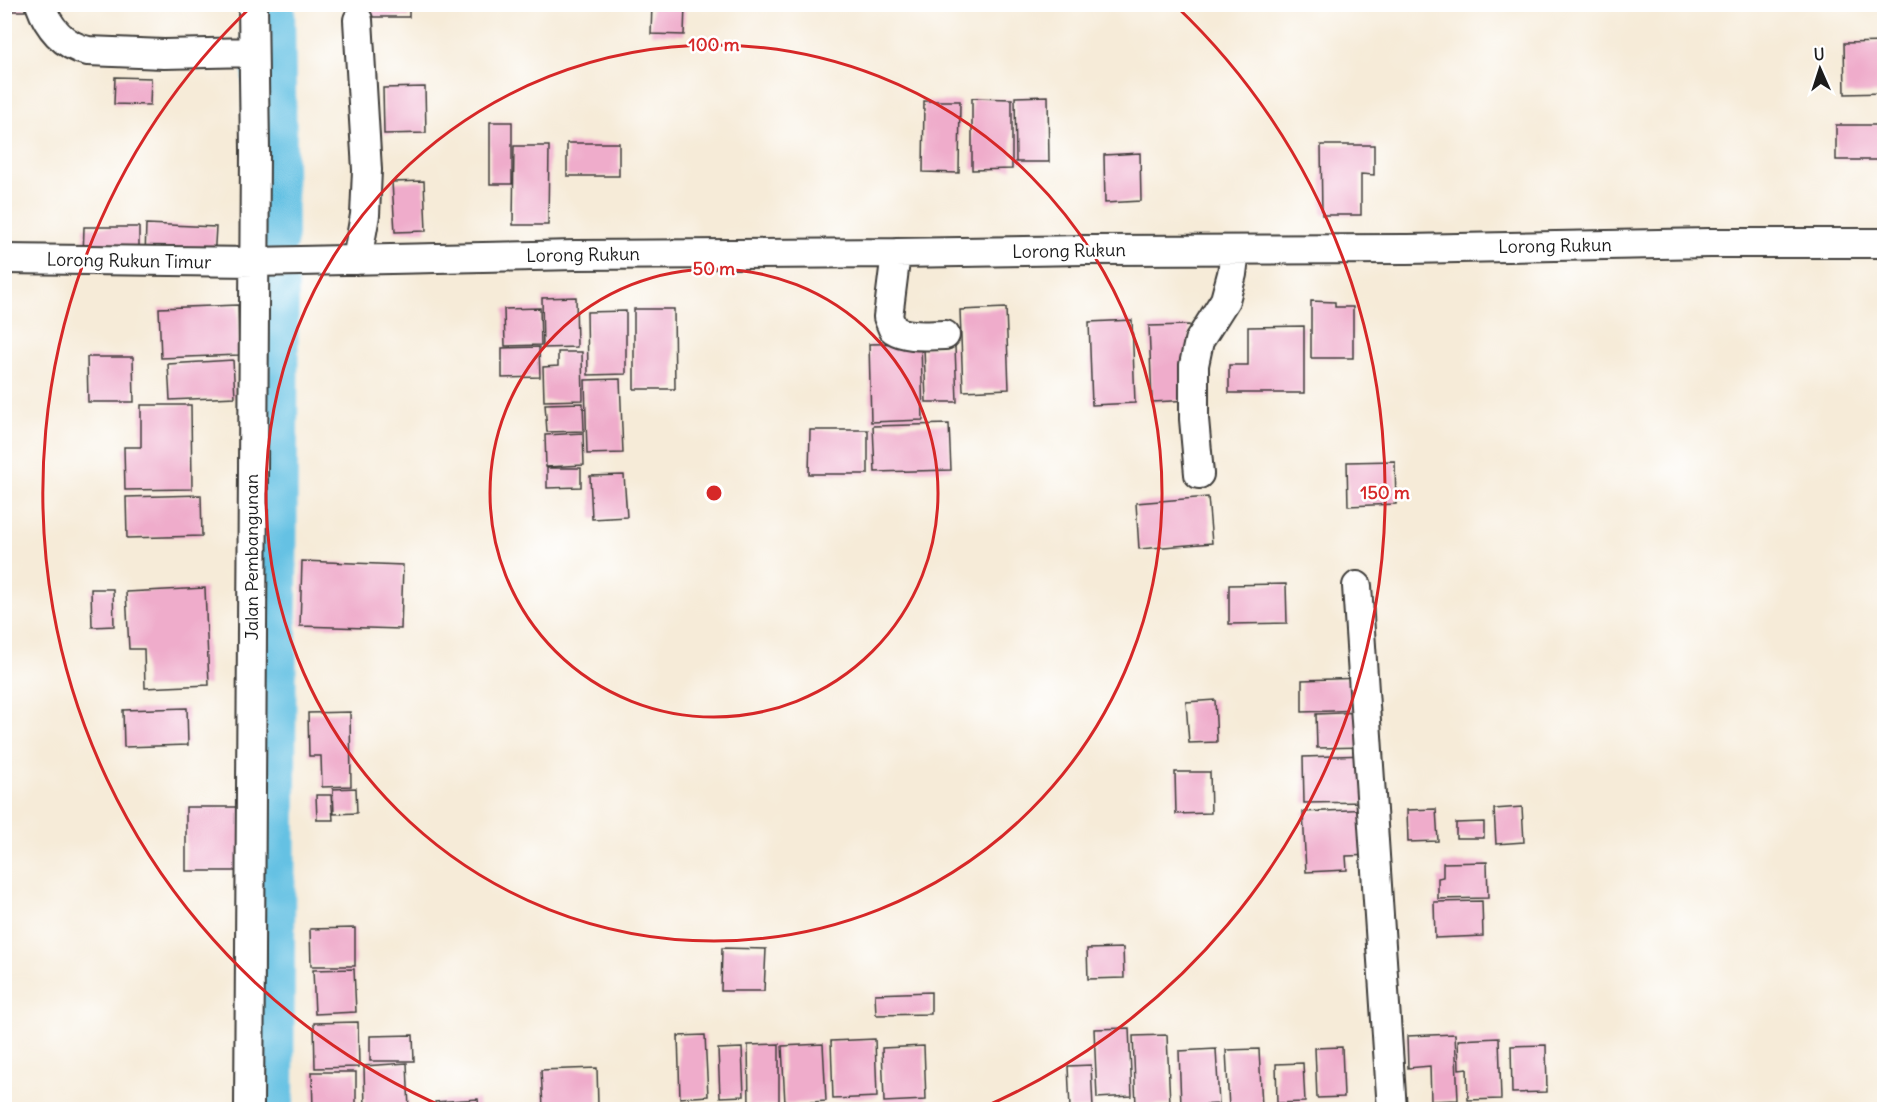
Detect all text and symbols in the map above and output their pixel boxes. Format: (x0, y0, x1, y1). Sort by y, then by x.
text: 100 m (689, 33, 740, 56)
north arrow (1790, 39, 1850, 99)
text: U (1813, 44, 1825, 64)
street label: Lorong Rukun (1498, 233, 1612, 258)
street label: Lorong Rukun (1012, 238, 1126, 263)
street label: Lorong Rukun (526, 242, 640, 267)
street label: Lorong Rukun Timur (46, 248, 212, 273)
text: 50 m (693, 257, 735, 280)
street label: Jalan Pembangunan (240, 474, 263, 640)
text: 150 m (1360, 481, 1410, 504)
centre of rings (704, 483, 724, 503)

